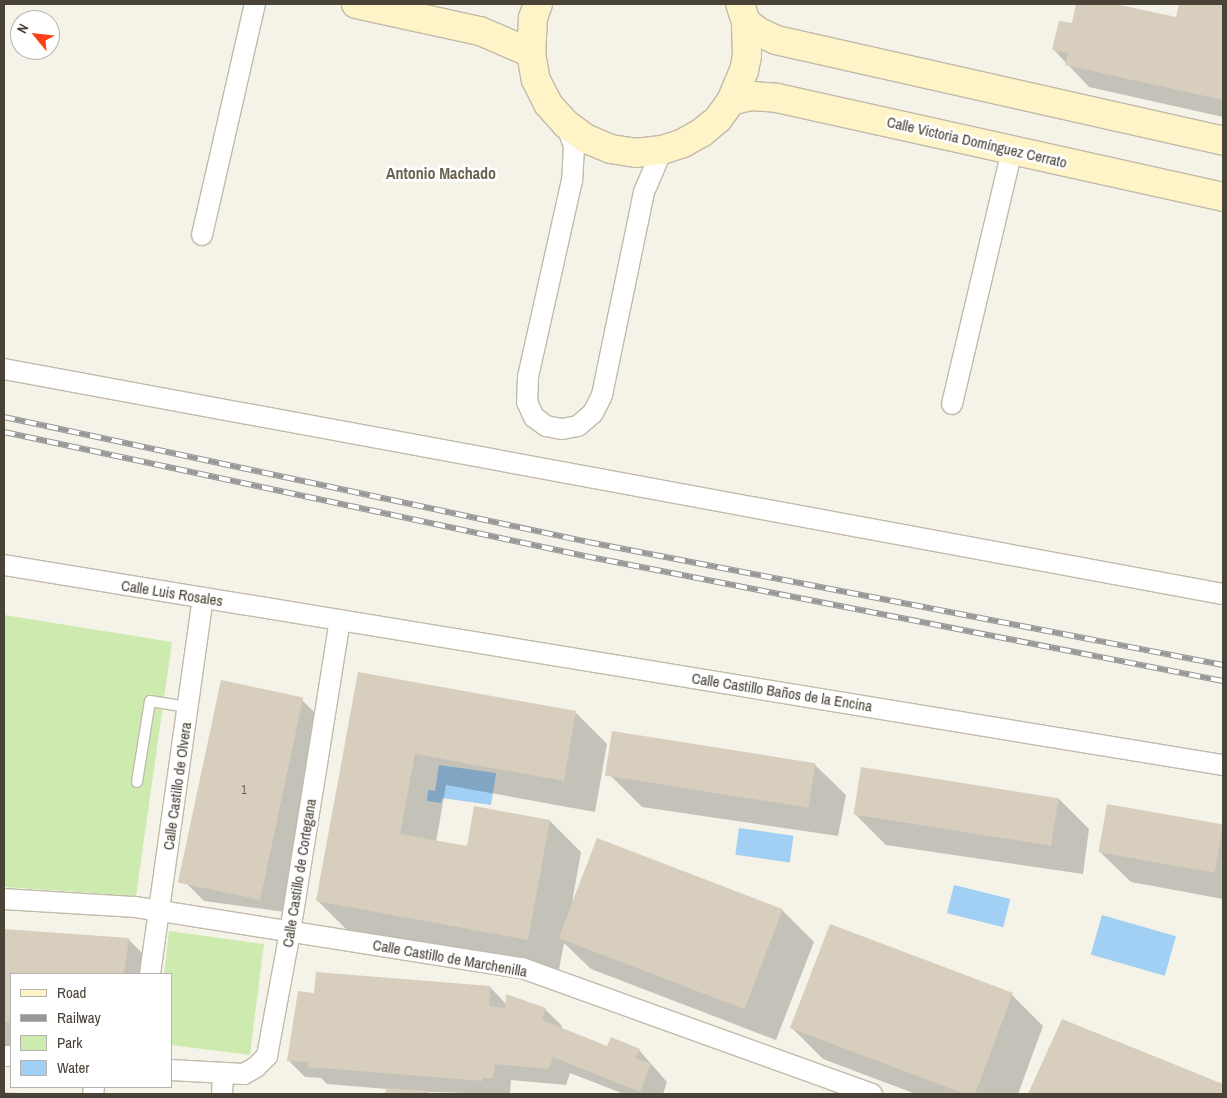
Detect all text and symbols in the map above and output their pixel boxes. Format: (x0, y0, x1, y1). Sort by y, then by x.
north arrow (10, 10, 60, 60)
text: N (13, 21, 33, 36)
street label: Calle Victoria Domínguez Cerrato (885, 112, 1069, 172)
district label: Antonio Machado (386, 163, 496, 183)
street label: Calle Luis Rosales (120, 576, 224, 610)
street label: Calle Castillo Baños de la Encina (690, 669, 874, 715)
street label: Calle Castillo de Olvera (159, 721, 195, 851)
house number: 1 (241, 784, 247, 798)
street label: Calle Castillo de Cortegana (278, 797, 320, 949)
street label: Calle Castillo de Marchenilla (371, 936, 529, 980)
legend (10, 973, 172, 1088)
text: Road (57, 982, 86, 1003)
text: Railway (57, 1007, 101, 1028)
text: Park (57, 1032, 82, 1053)
text: Water (57, 1057, 89, 1078)

